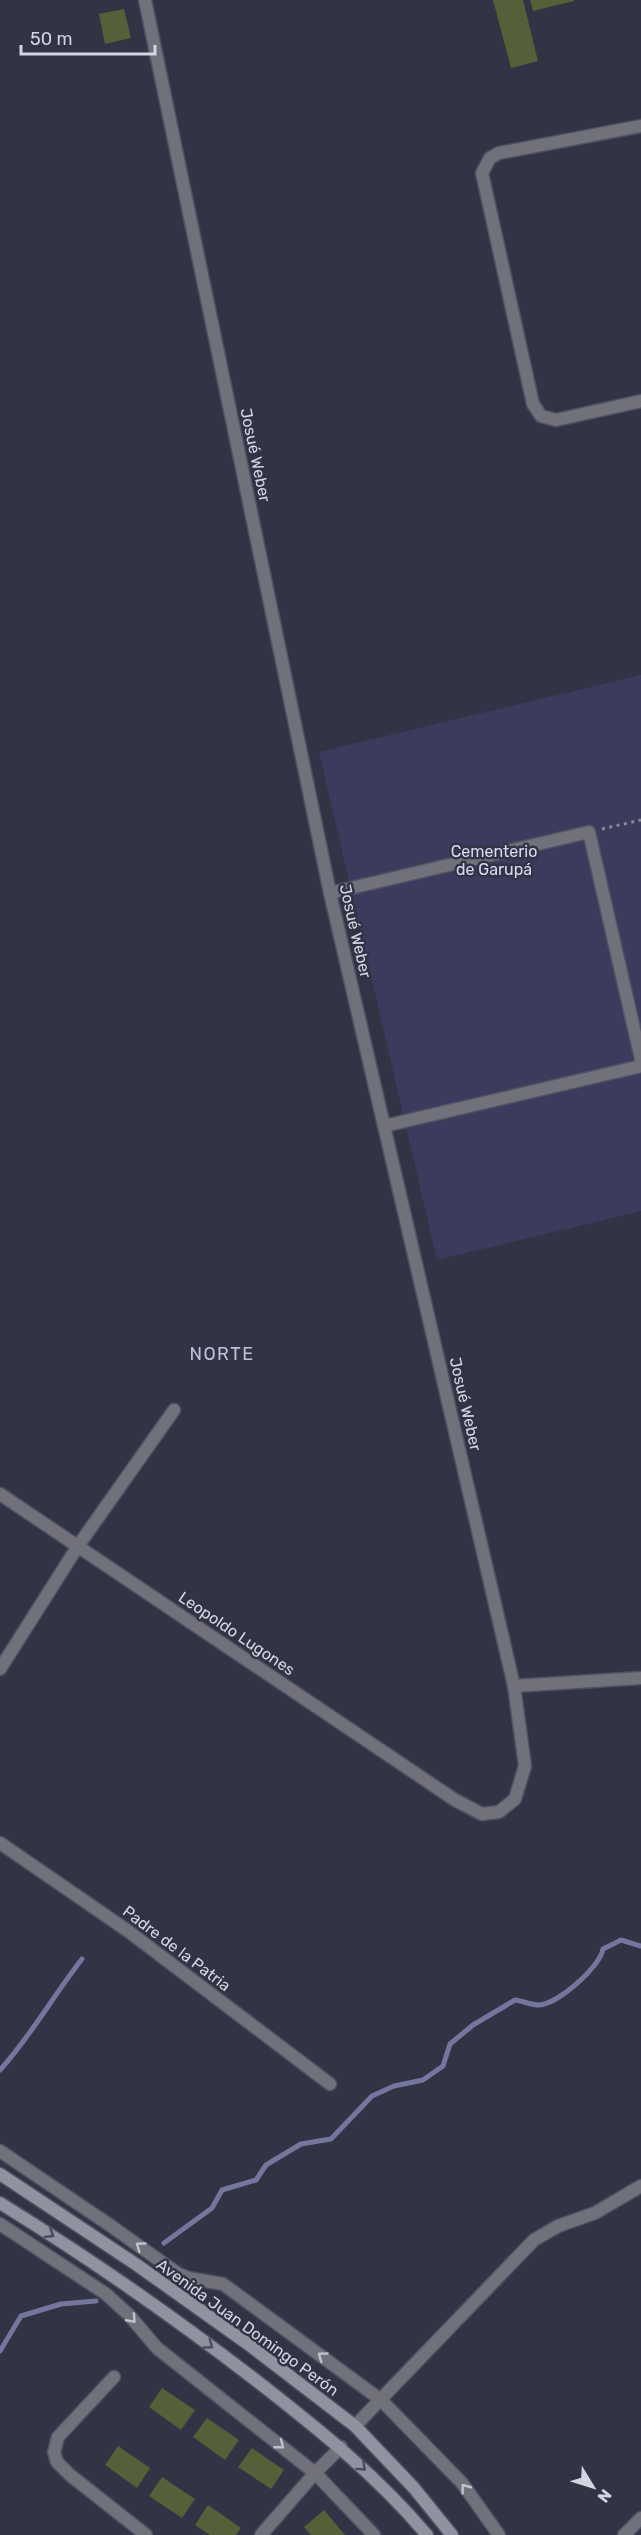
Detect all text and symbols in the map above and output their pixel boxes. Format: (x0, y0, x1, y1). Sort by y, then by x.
scale bar (21, 18, 154, 56)
text: 50 m (30, 28, 73, 50)
street label: Josué Weber (236, 406, 275, 504)
park label: Cementerio de Garupá (451, 842, 537, 879)
street label: Josué Weber (335, 882, 376, 980)
district label: NORTE (189, 1343, 255, 1365)
street label: Josué Weber (445, 1355, 486, 1453)
street label: Leopoldo Lugones (175, 1587, 298, 1679)
street label: Padre de la Patria (119, 1902, 234, 1995)
one-way arrow (44, 2226, 54, 2238)
one-way arrow (135, 2243, 146, 2254)
street label: Avenida Juan Domingo Perón (153, 2255, 342, 2400)
one-way arrow (125, 2312, 136, 2323)
one-way arrow (203, 2338, 214, 2349)
one-way arrow (317, 2353, 328, 2364)
one-way arrow (274, 2438, 285, 2449)
north arrow (563, 2457, 623, 2517)
one-way arrow (355, 2460, 365, 2471)
one-way arrow (461, 2483, 472, 2494)
text: N (593, 2486, 615, 2506)

